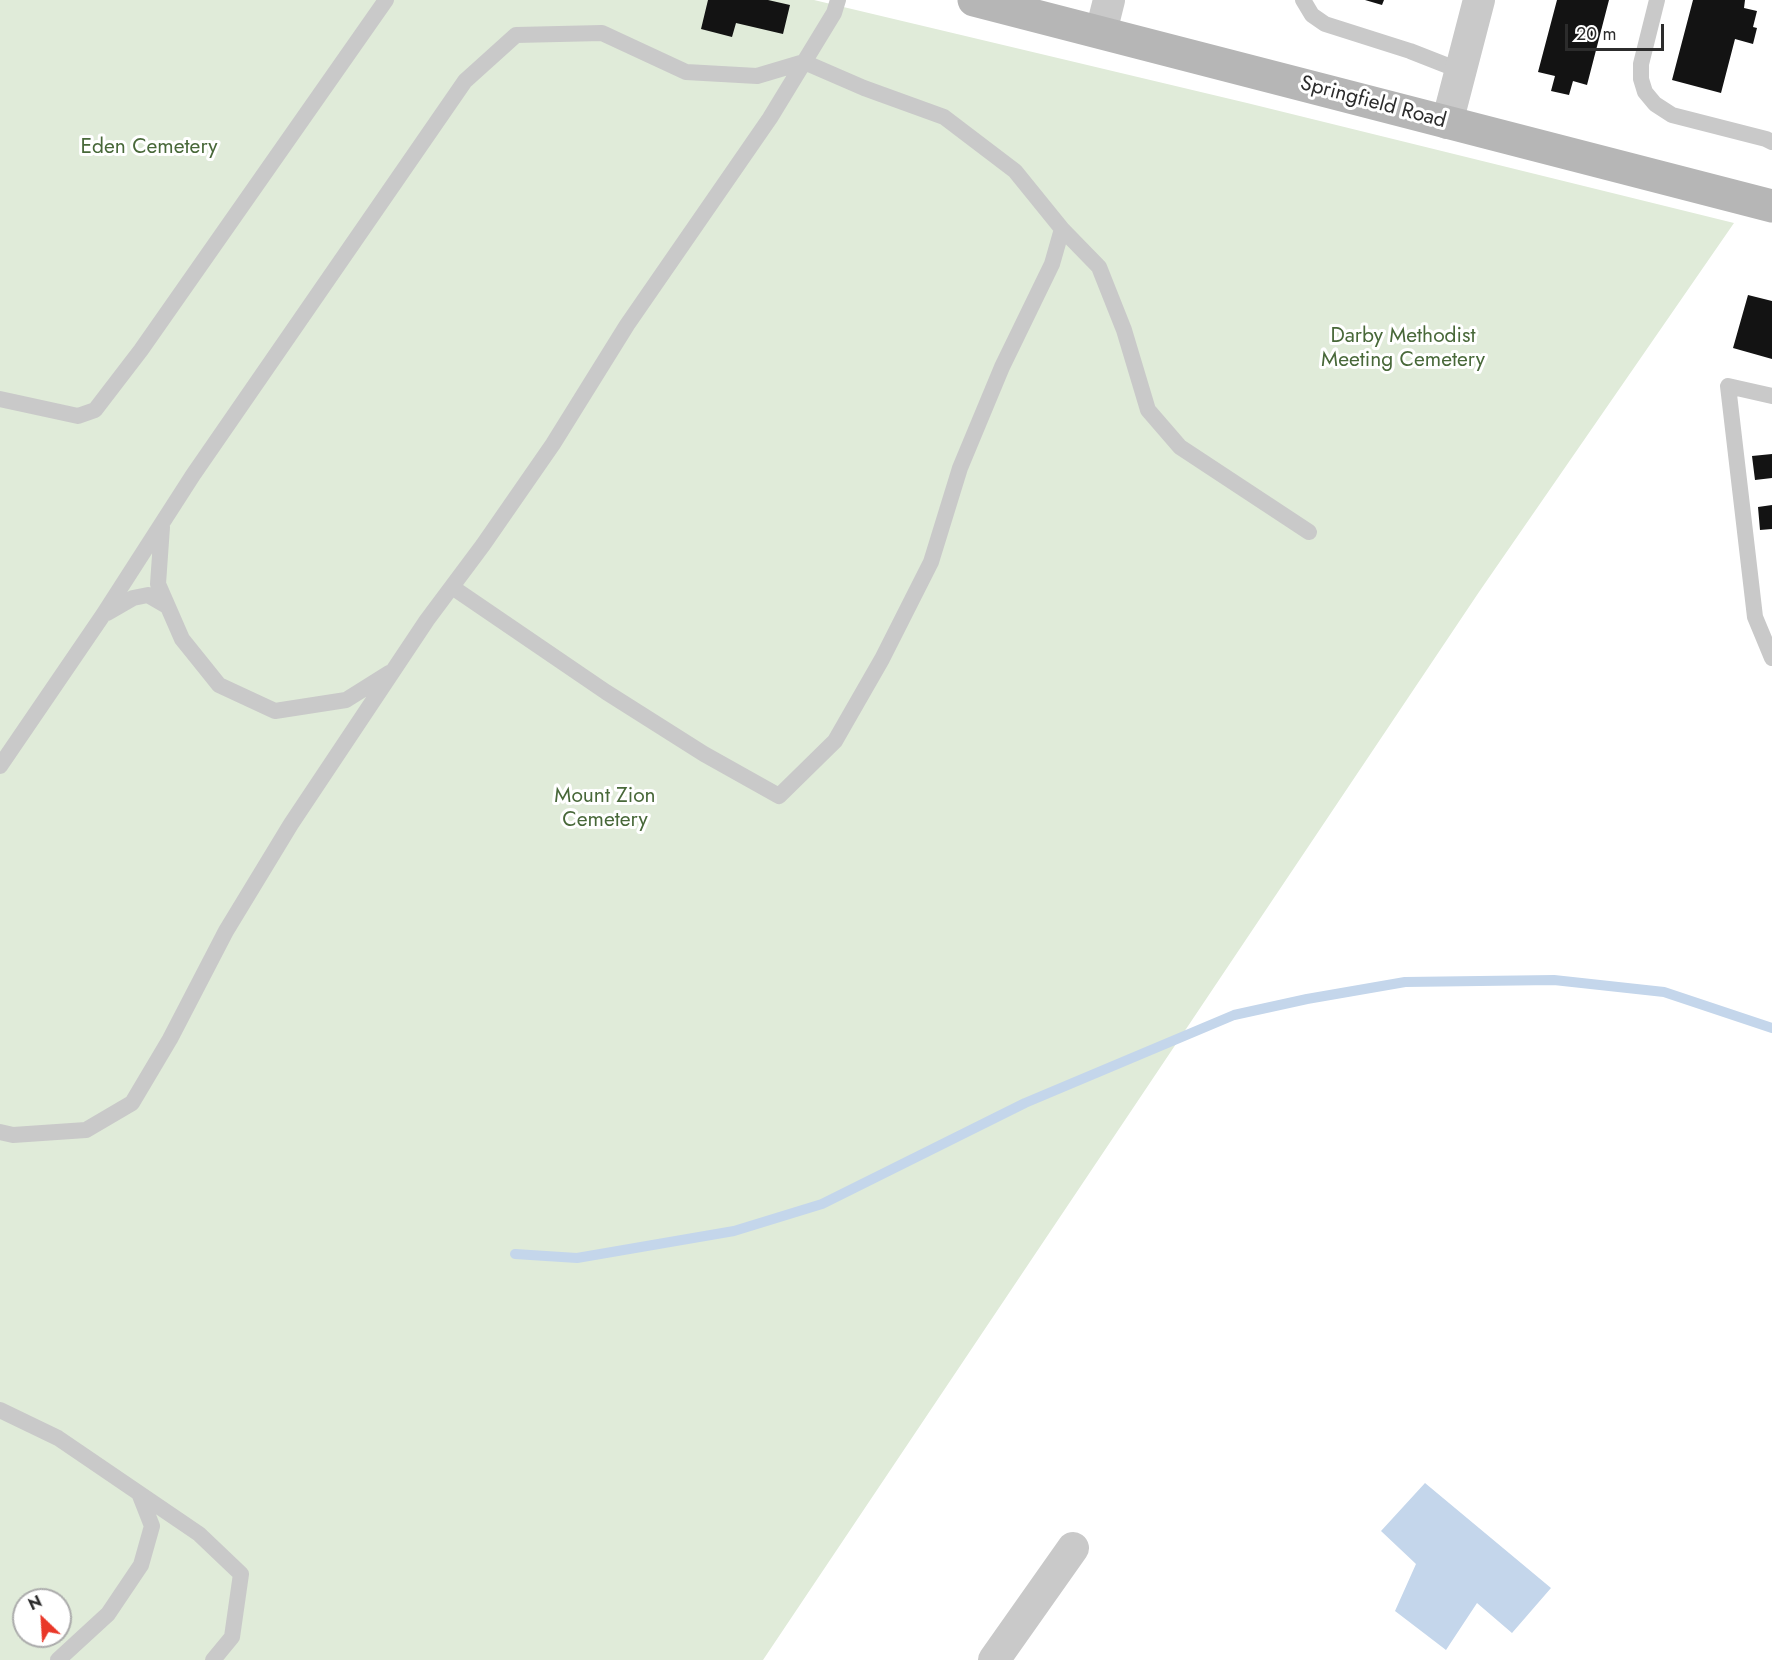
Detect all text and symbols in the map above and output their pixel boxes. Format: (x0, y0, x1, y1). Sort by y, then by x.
scale bar (1568, 12, 1667, 50)
text: 20 m (1576, 21, 1616, 47)
street label: Springfield Road (1297, 71, 1449, 135)
park label: Eden Cemetery (81, 135, 217, 161)
park label: Darby Methodist Meeting Cemetery (1321, 324, 1485, 374)
park label: Mount Zion Cemetery (554, 784, 656, 834)
north arrow (12, 1588, 72, 1648)
text: N (24, 1590, 46, 1616)

